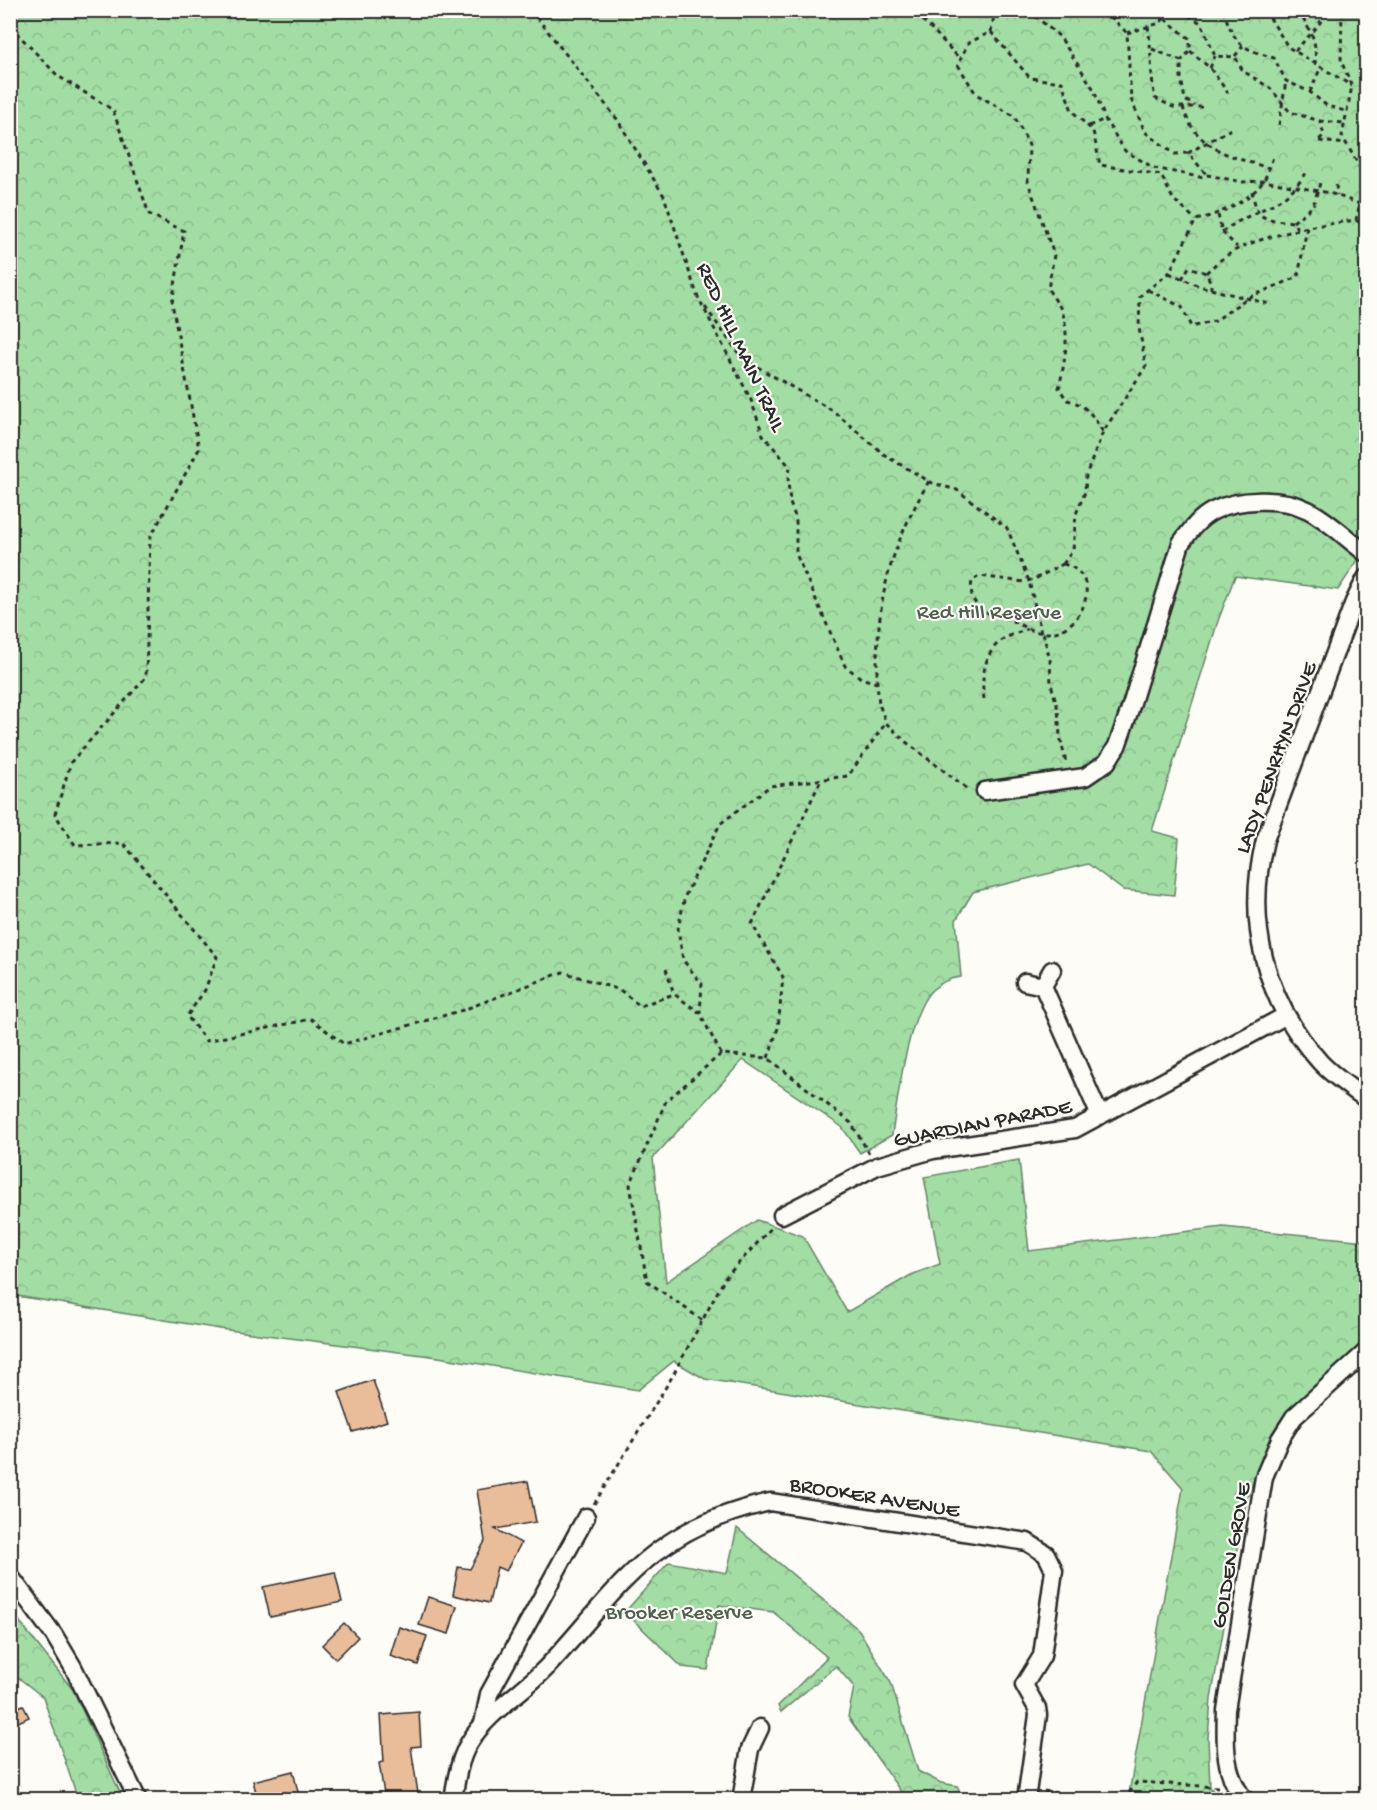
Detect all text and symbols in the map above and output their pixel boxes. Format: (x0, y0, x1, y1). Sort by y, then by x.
street label: RED HILL MAIN TRAIL (689, 259, 790, 437)
park label: Red Hill Reserve (917, 601, 1062, 627)
street label: LADY PENRHYN DRIVE (1231, 658, 1325, 858)
street label: GUARDIAN PARADE (891, 1095, 1075, 1155)
street label: BROOKER AVENUE (787, 1473, 962, 1525)
street label: GOLDEN GROVE (1207, 1480, 1259, 1631)
park label: Brooker Reserve (604, 1601, 753, 1627)

